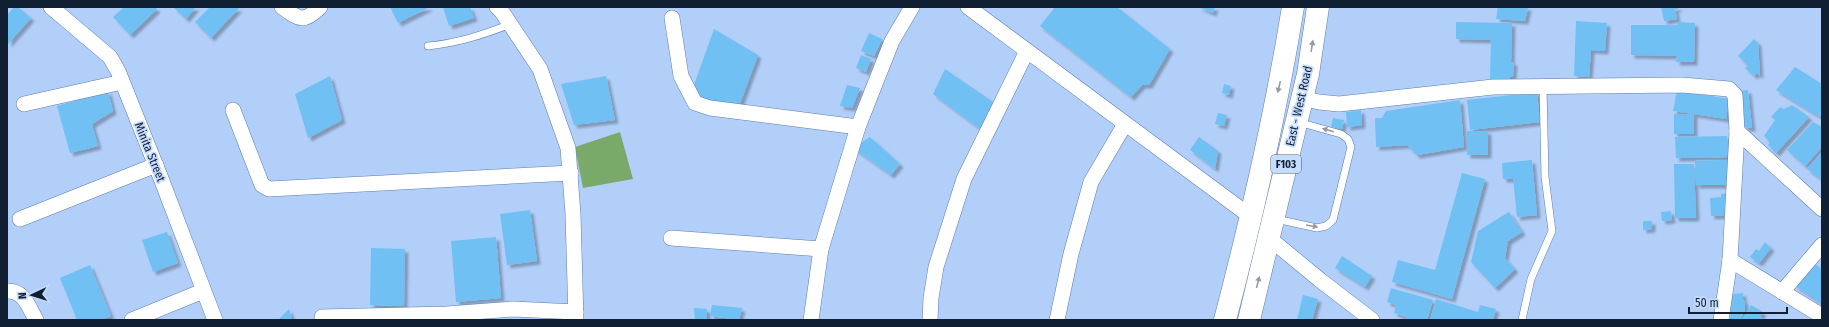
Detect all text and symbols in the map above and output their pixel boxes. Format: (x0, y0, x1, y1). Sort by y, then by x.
one-way arrow (1309, 40, 1315, 52)
street label: East - West Road (1283, 65, 1315, 147)
one-way arrow (1276, 81, 1282, 93)
street label: Minita Street (132, 120, 168, 184)
one-way arrow (1321, 127, 1333, 133)
road number: F103 (1271, 155, 1301, 173)
one-way arrow (1306, 223, 1318, 229)
north arrow (12, 275, 52, 315)
one-way arrow (1255, 276, 1261, 288)
scale bar (1689, 289, 1787, 315)
text: N (16, 292, 29, 299)
text: 50 m (1695, 296, 1719, 310)

